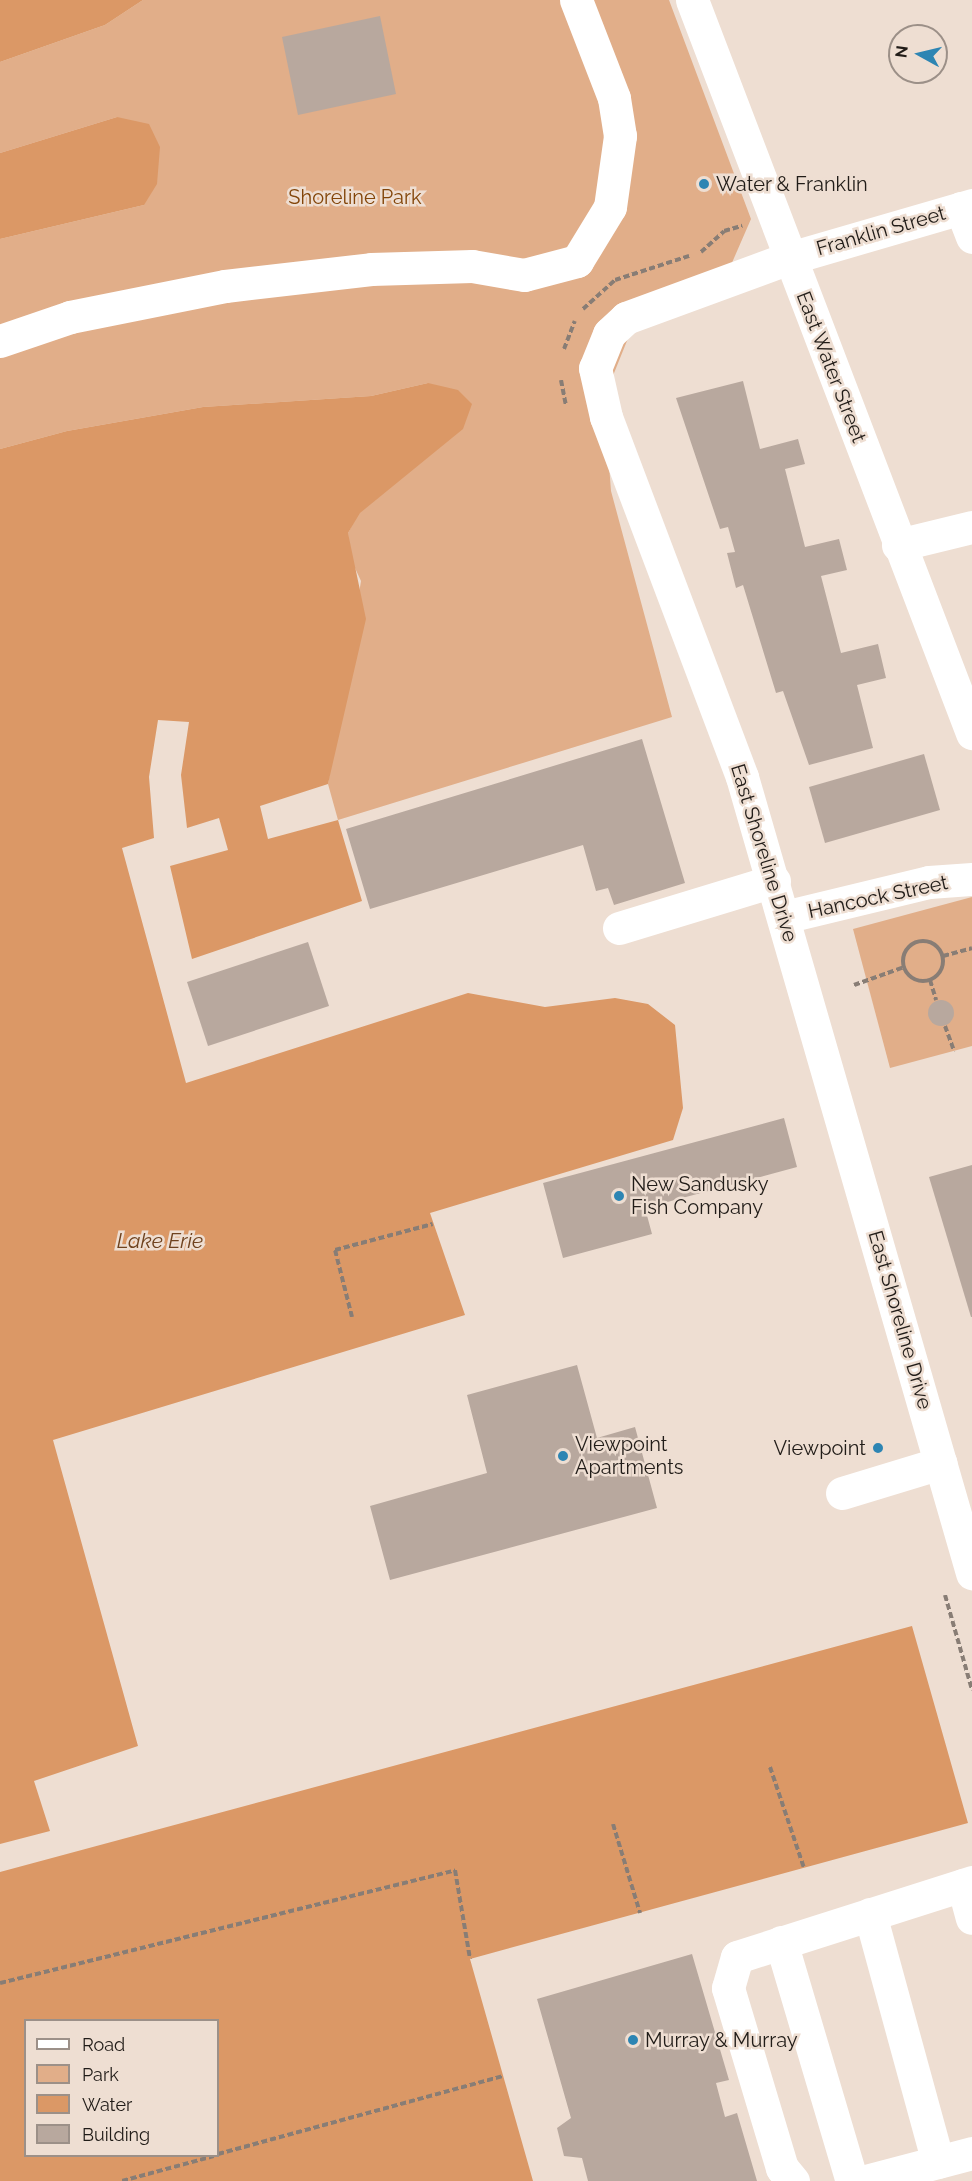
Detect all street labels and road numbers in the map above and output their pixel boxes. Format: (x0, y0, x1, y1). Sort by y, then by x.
street label: Franklin Street (814, 201, 948, 261)
street label: East Water Street (791, 288, 871, 446)
street label: East Shoreline Drive (726, 761, 802, 945)
street label: Hancock Street (806, 870, 950, 924)
street label: East Shoreline Drive (863, 1228, 937, 1412)

